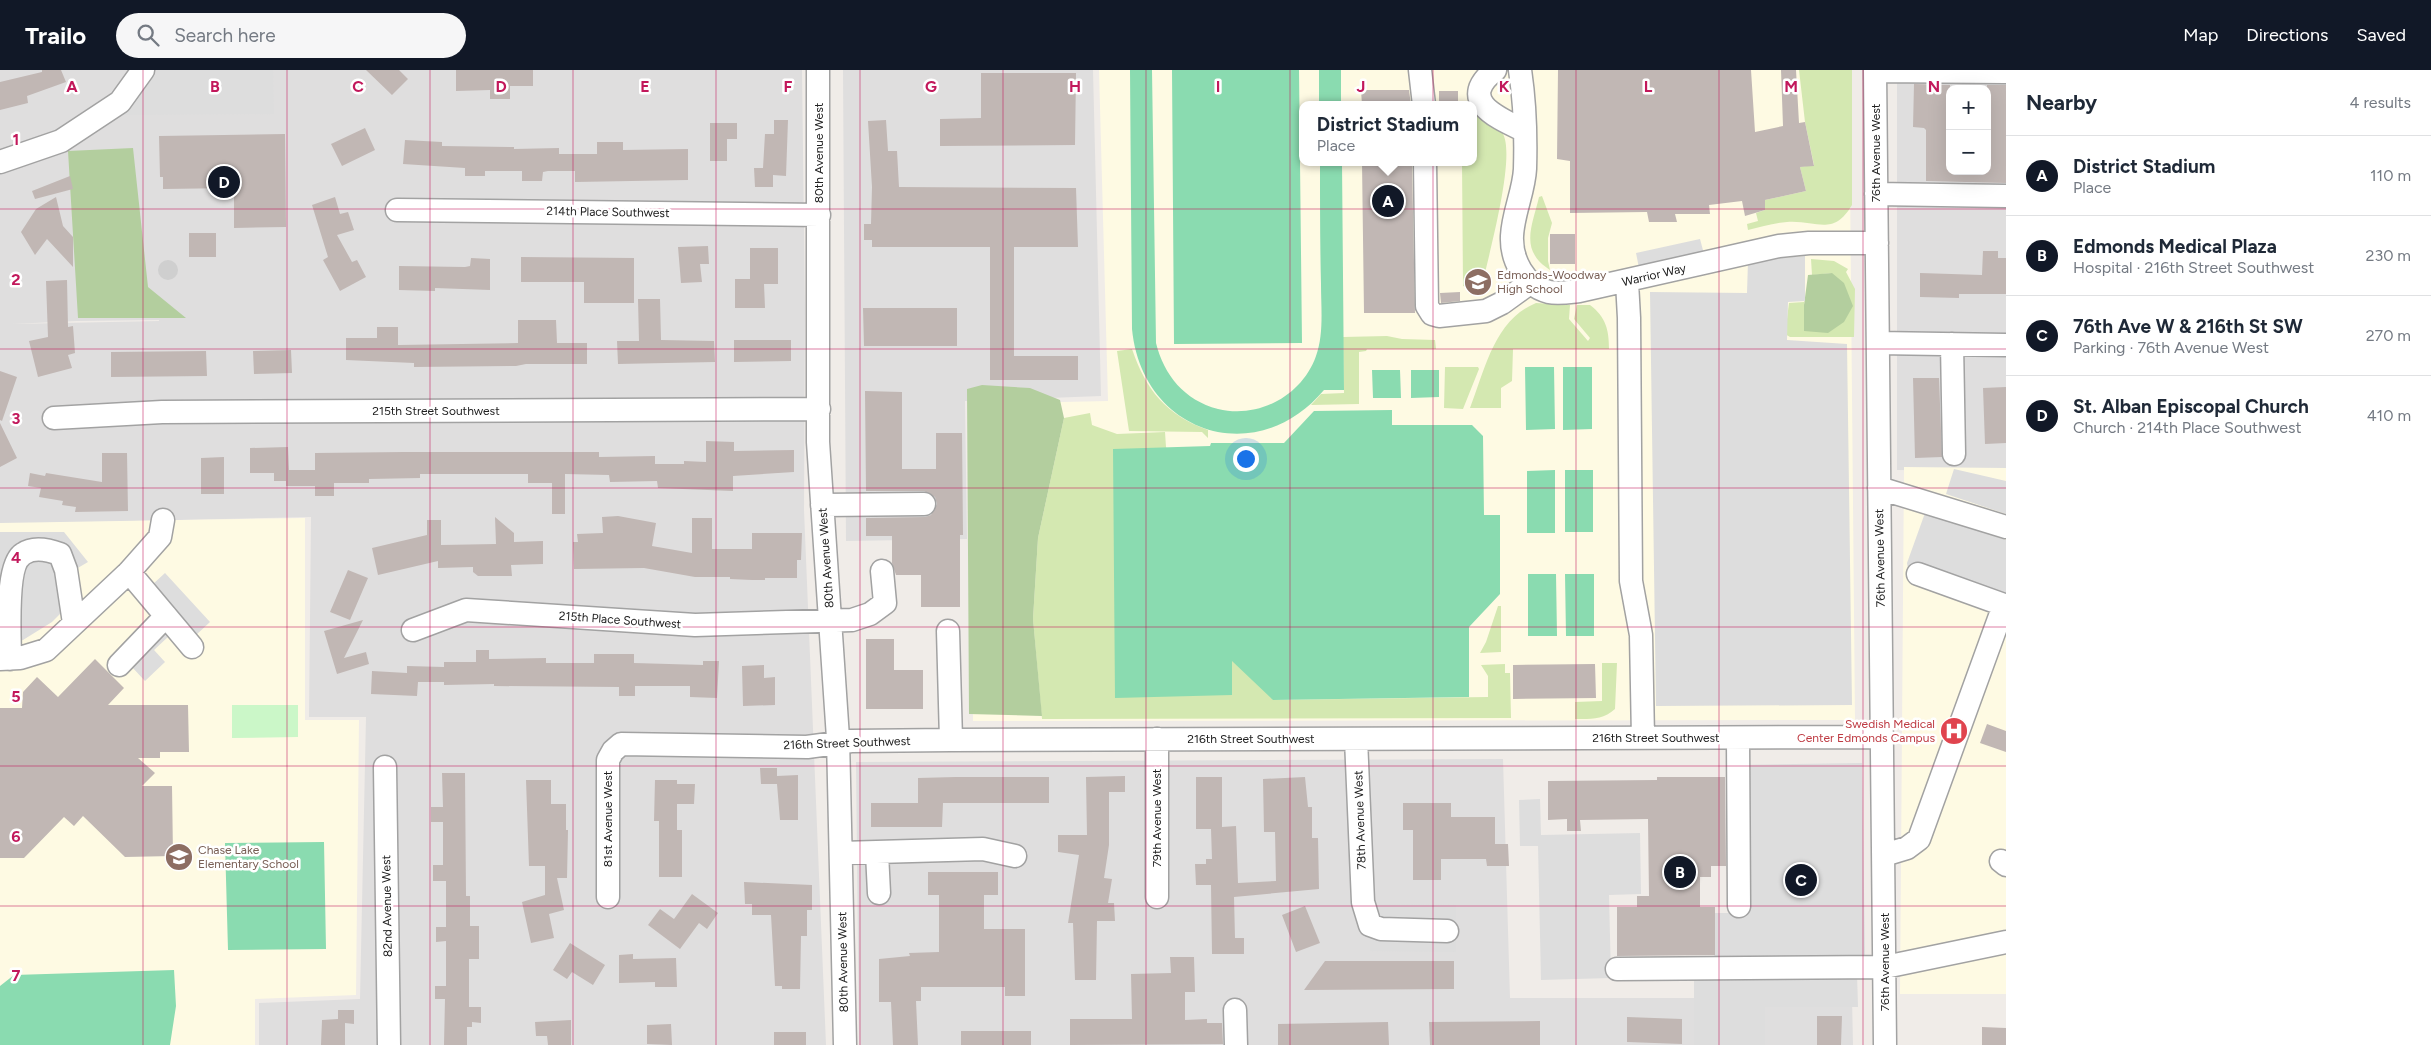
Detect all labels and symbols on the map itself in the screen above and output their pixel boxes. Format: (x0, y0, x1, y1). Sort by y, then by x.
text: A (66, 77, 78, 96)
text: B (210, 77, 220, 96)
text: C (352, 77, 364, 96)
text: D (495, 77, 507, 96)
text: E (640, 77, 650, 96)
text: F (784, 77, 793, 96)
text: G (925, 77, 937, 96)
text: H (1069, 77, 1081, 96)
text: I (1216, 77, 1220, 96)
text: J (1357, 77, 1365, 96)
text: K (1499, 77, 1510, 96)
text: L (1644, 77, 1653, 96)
text: M (1784, 77, 1798, 96)
text: N (1928, 77, 1940, 96)
street label: 80th Avenue West (812, 102, 826, 203)
street label: 76th Avenue West (1869, 103, 1883, 202)
text: 1 (13, 130, 19, 149)
pin: D (208, 163, 240, 201)
pin: A (1372, 182, 1404, 220)
street label: 214th Place Southwest (546, 204, 670, 220)
street label: Warrior Way (1621, 261, 1688, 289)
school or university icon: Edmonds-Woodway High School (1463, 267, 1493, 297)
place label: Edmonds-Woodway High School (1497, 268, 1607, 296)
text: 2 (11, 270, 21, 289)
street label: 215th Street Southwest (372, 404, 500, 418)
text: 3 (12, 409, 21, 428)
your location (1233, 446, 1259, 472)
street label: 80th Avenue West (815, 507, 836, 609)
street label: 76th Avenue West (1872, 508, 1888, 607)
text: 4 (11, 548, 21, 567)
street label: 215th Place Southwest (558, 609, 682, 631)
text: 5 (11, 687, 21, 706)
hospital icon: Swedish Medical Center Edmonds Campus (1939, 716, 1969, 746)
place label: Swedish Medical Center Edmonds Campus (1797, 717, 1935, 745)
street label: 216th Street Southwest (1592, 731, 1720, 745)
street label: 216th Street Southwest (1187, 732, 1315, 746)
street label: 216th Street Southwest (783, 734, 911, 752)
street label: 79th Avenue West (1150, 768, 1164, 867)
street label: 81st Avenue West (601, 770, 615, 867)
street label: 78th Avenue West (1351, 770, 1369, 870)
text: 6 (11, 827, 21, 846)
school or university icon: Chase Lake Elementary School (164, 842, 194, 872)
place label: Chase Lake Elementary School (198, 843, 299, 871)
pin: B (1664, 853, 1696, 891)
street label: 82nd Avenue West (379, 854, 395, 957)
pin: C (1785, 861, 1817, 899)
street label: 80th Avenue West (835, 911, 851, 1012)
street label: 76th Avenue West (1878, 912, 1892, 1011)
text: 7 (12, 966, 21, 985)

